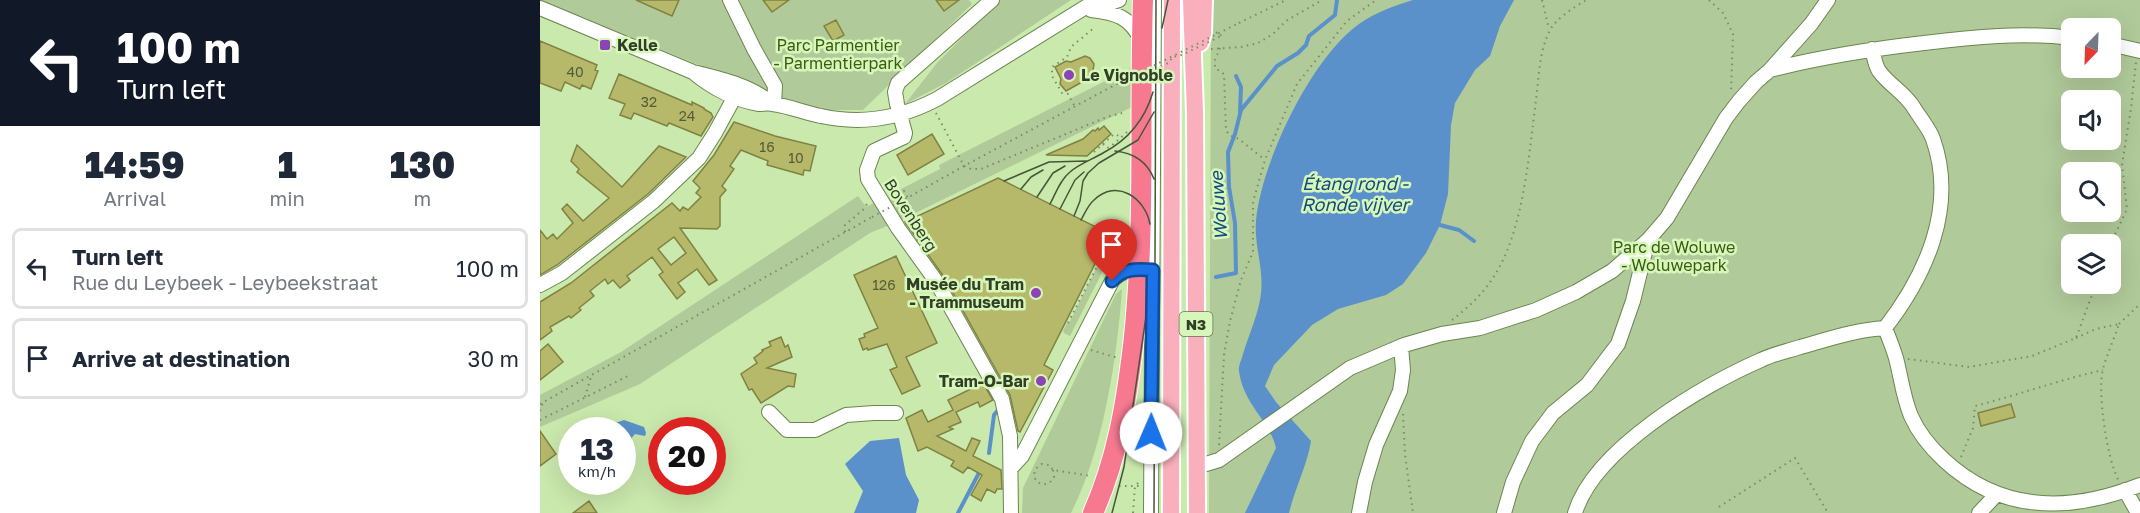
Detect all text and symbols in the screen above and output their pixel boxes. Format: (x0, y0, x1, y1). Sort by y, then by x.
north arrow (2061, 18, 2121, 78)
map controls (2061, 18, 2121, 294)
text: 100 m (117, 22, 240, 72)
icon: left (18, 24, 96, 102)
place label: Kelle (617, 35, 658, 55)
park label: Parc Parmentier - Parmentierpark (773, 35, 903, 73)
marker: Kelle (598, 38, 612, 52)
house number: 40 (566, 63, 584, 80)
place label: Le Vignoble (1081, 65, 1173, 85)
marker: Le Vignoble (1062, 68, 1076, 82)
text: Turn left (117, 73, 226, 105)
button: sound (2061, 90, 2121, 150)
house number: 32 (641, 93, 657, 110)
house number: 24 (679, 107, 695, 124)
house number: 16 (759, 138, 775, 155)
text: 14:59 (85, 143, 185, 186)
text: 1 (278, 143, 297, 186)
text: 130 (390, 143, 455, 186)
house number: 10 (788, 149, 804, 166)
button: search (2061, 162, 2121, 222)
water label: Woluwe (1205, 169, 1231, 241)
water label: Étang rond - Ronde vijver (1302, 172, 1411, 215)
street label: Bovenberg (880, 175, 942, 255)
text: Arrival (103, 186, 166, 210)
text: min (269, 186, 305, 210)
text: m (414, 186, 431, 210)
pin (1086, 219, 1137, 281)
icon: arrive (1095, 228, 1128, 261)
button: layers (2061, 234, 2121, 294)
park label: Parc de Woluwe - Woluwepark (1613, 237, 1735, 275)
text: Turn left (72, 243, 163, 270)
icon: left (21, 252, 54, 285)
text: 100 m (456, 255, 519, 282)
text: Rue du Leybeek - Leybeekstraat (72, 270, 378, 294)
place label: Musée du Tram - Trammuseum (906, 274, 1024, 312)
house number: 126 (872, 276, 896, 293)
marker: Musée du Tram - Trammuseum (1029, 286, 1043, 300)
road number: N3 (1180, 312, 1212, 336)
icon: arrive (21, 342, 54, 375)
text: Arrive at destination (72, 345, 290, 372)
text: 30 m (468, 345, 519, 372)
place label: Tram-O-Bar (939, 371, 1029, 391)
marker: Tram-O-Bar (1034, 374, 1048, 388)
position arrow (1119, 401, 1183, 465)
speed limit sign: 20 (648, 417, 726, 495)
text: 13 (580, 431, 614, 467)
text: km/h (578, 462, 616, 480)

